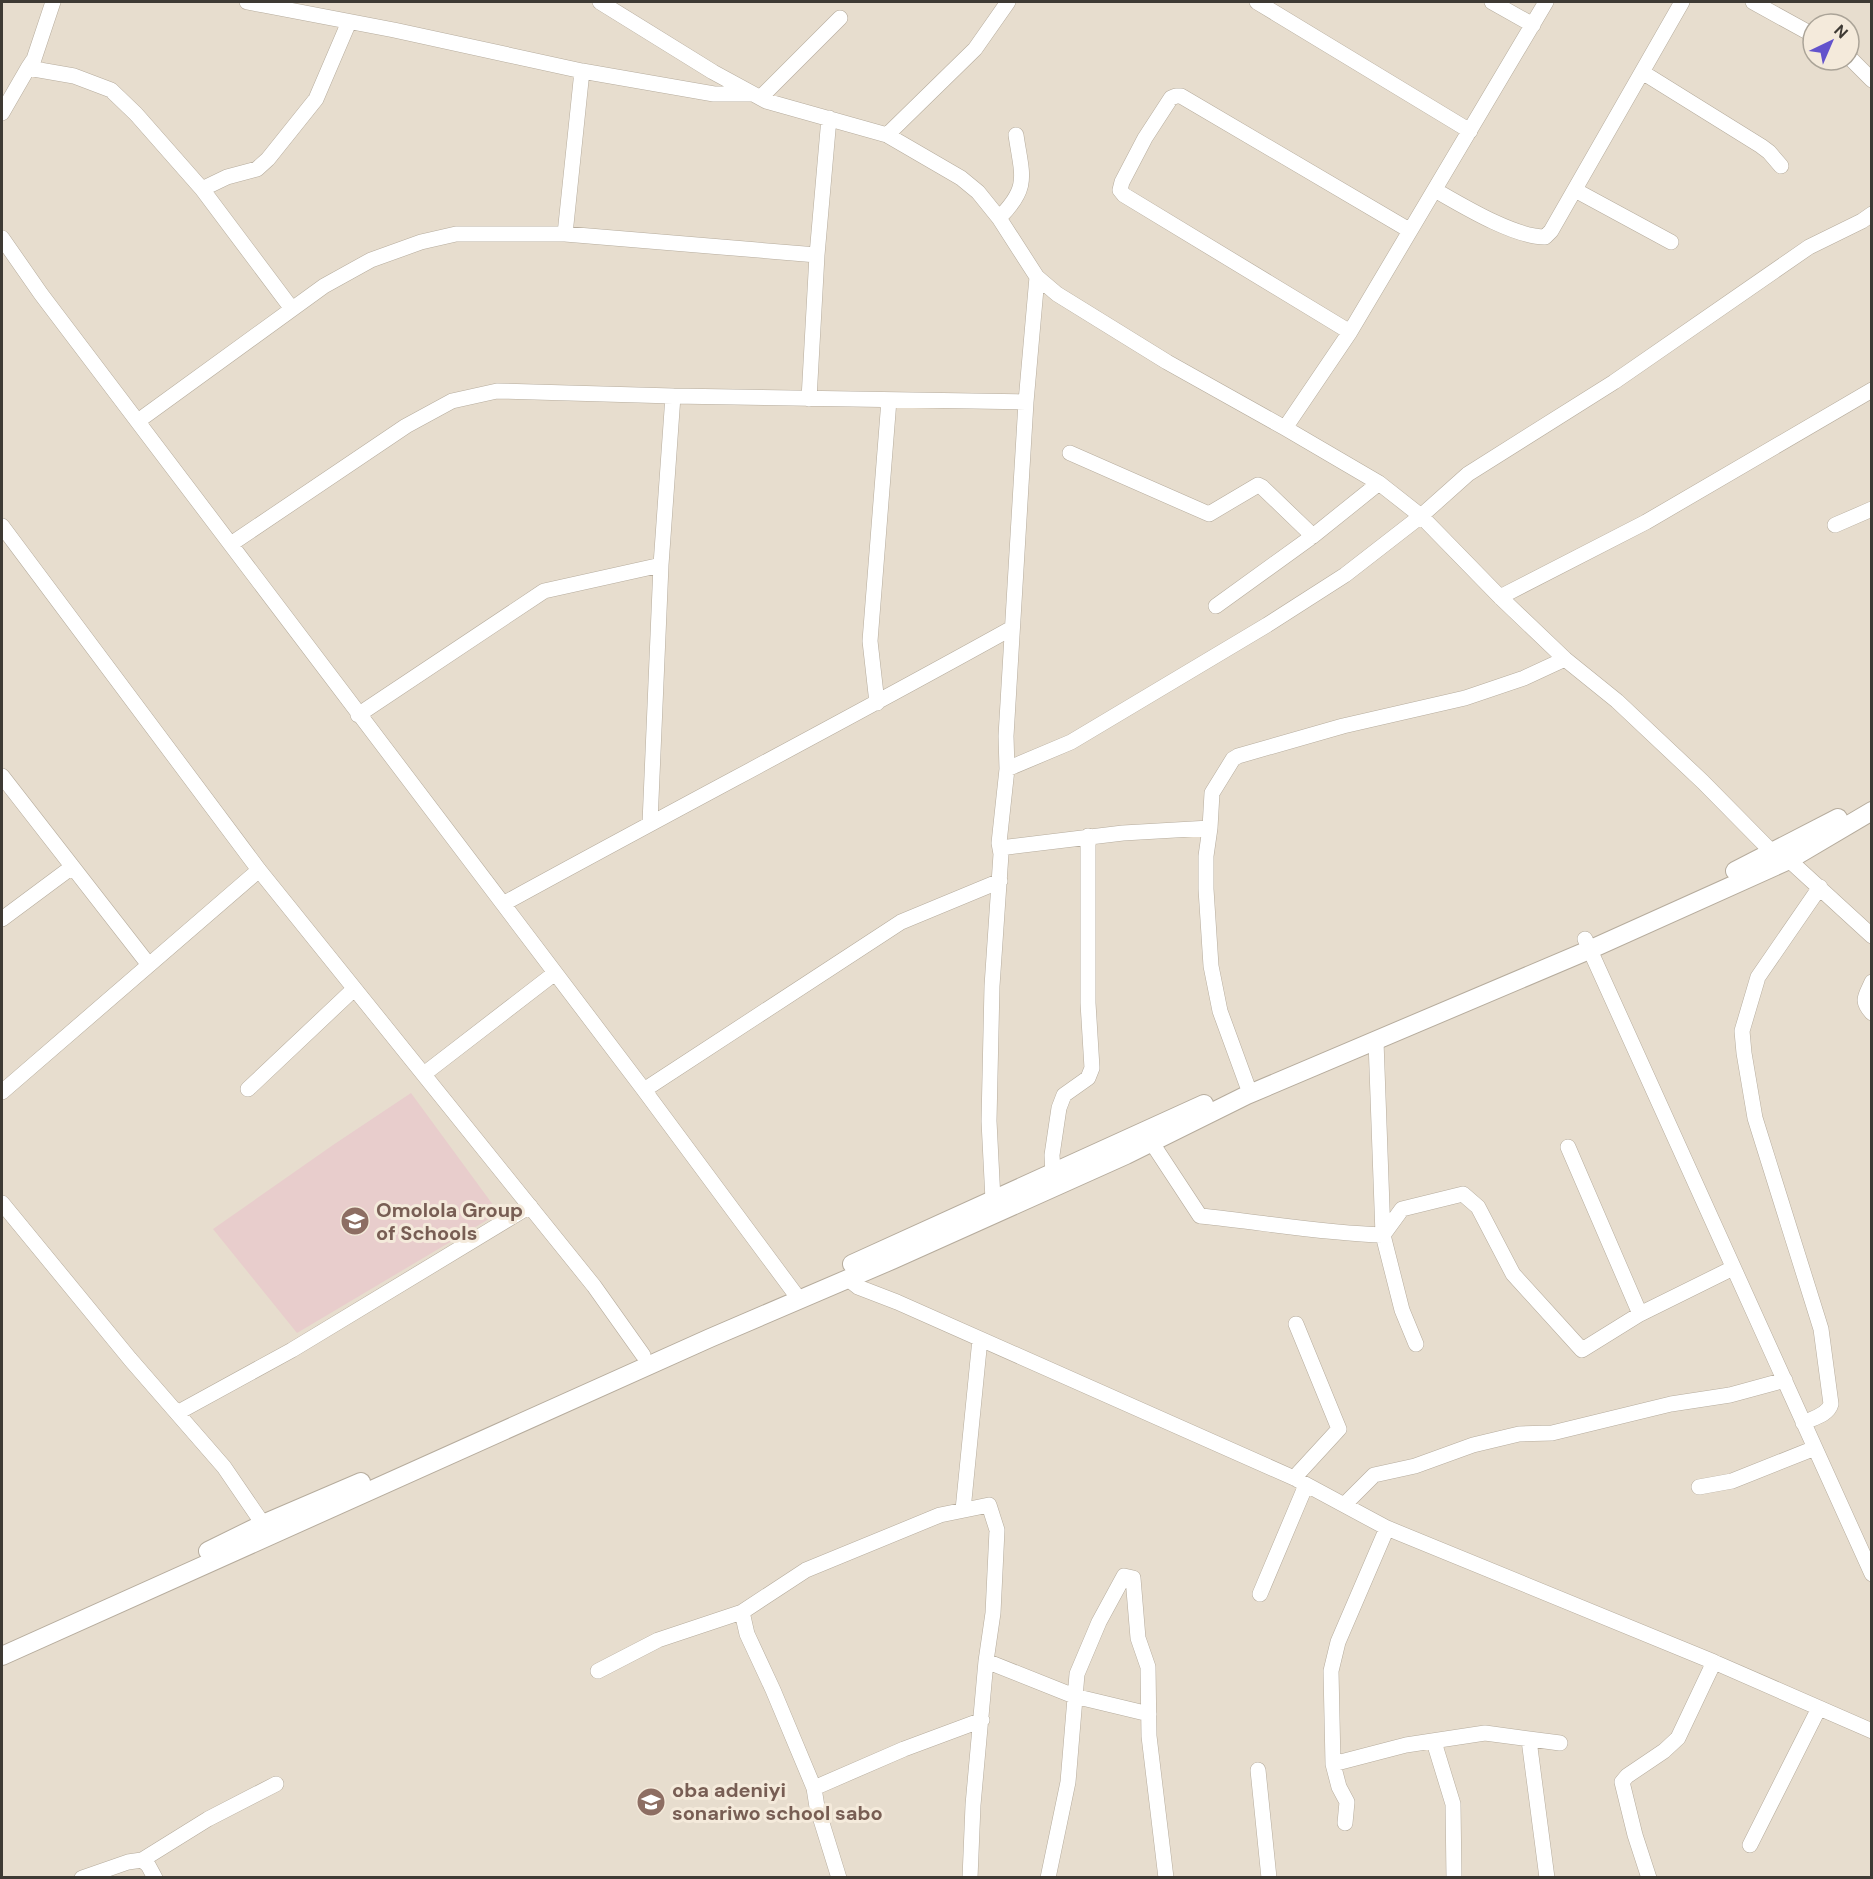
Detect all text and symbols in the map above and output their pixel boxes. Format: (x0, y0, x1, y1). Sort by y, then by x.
north arrow (1801, 12, 1861, 72)
text: N (1830, 20, 1853, 43)
place label: Omolola Group of Schools (376, 1197, 523, 1246)
school or university icon: Omolola Group of Schools (339, 1205, 371, 1237)
place label: oba adeniyi sonariwo school sabo (672, 1777, 883, 1826)
school or university icon: oba adeniyi sonariwo school sabo (635, 1786, 667, 1818)

